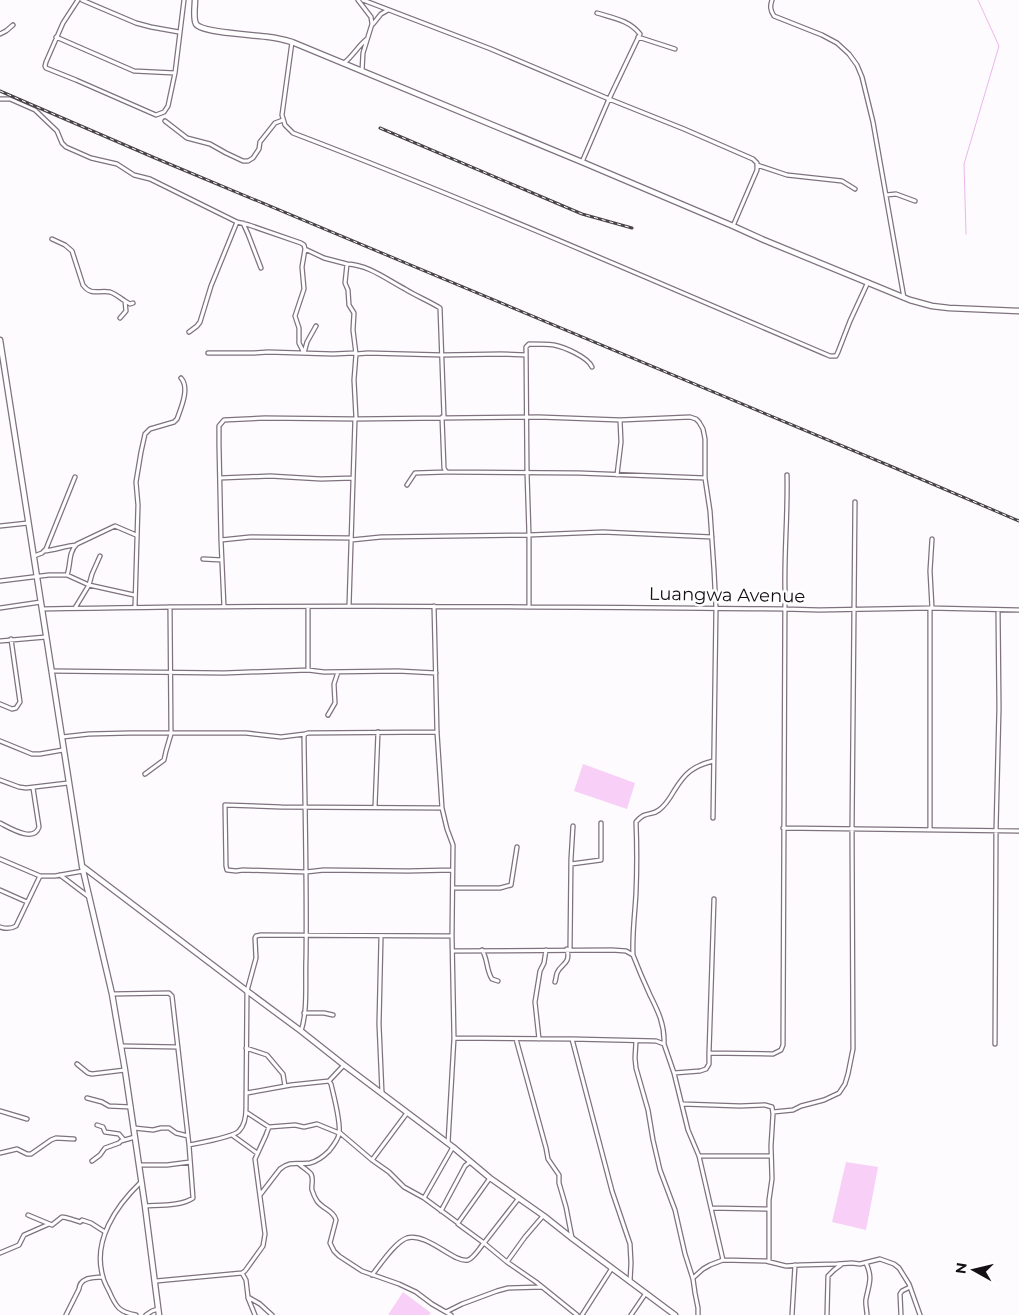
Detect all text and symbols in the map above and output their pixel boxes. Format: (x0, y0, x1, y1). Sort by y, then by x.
street label: Luangwa Avenue (649, 583, 806, 607)
north arrow (949, 1245, 999, 1295)
text: N (951, 1261, 971, 1275)

